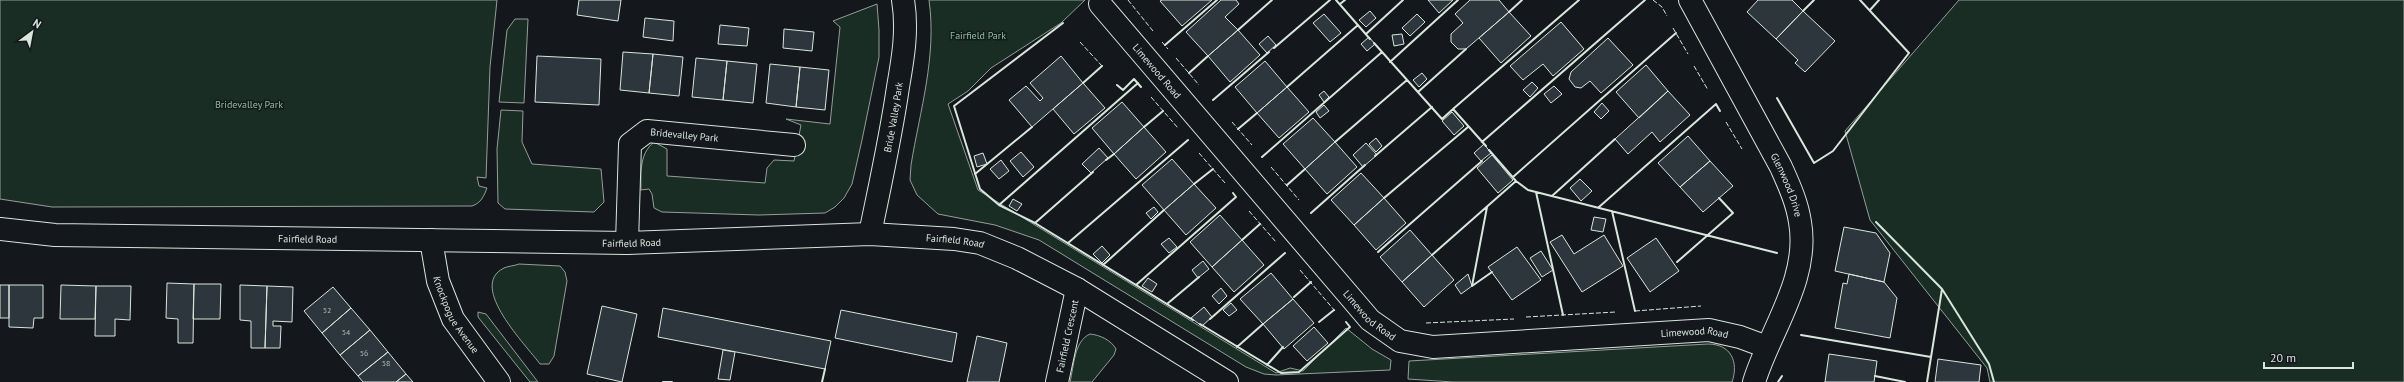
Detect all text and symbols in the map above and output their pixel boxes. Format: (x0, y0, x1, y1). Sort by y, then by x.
north arrow (12, 12, 52, 52)
text: N (31, 16, 44, 31)
park label: Fairfield Park (950, 29, 1006, 42)
street label: Limewood Road (1130, 41, 1184, 101)
street label: Bride Valley Park (881, 81, 906, 154)
park label: Bridevalley Park (215, 98, 283, 111)
street label: Bridevalley Park (650, 125, 719, 145)
street label: Glenwood Drive (1768, 151, 1805, 218)
street label: Fairfield Road (925, 231, 986, 251)
street label: Fairfield Road (278, 232, 337, 246)
street label: Fairfield Road (602, 236, 661, 250)
street label: Knockpogue Avenue (430, 275, 482, 356)
street label: Limewood Road (1340, 287, 1398, 343)
street label: Fairfield Crescent (1053, 298, 1082, 374)
house number: 52 (323, 305, 331, 315)
street label: Limewood Road (1660, 324, 1730, 341)
house number: 54 (342, 327, 351, 337)
scale bar (2264, 344, 2353, 370)
house number: 56 (360, 348, 368, 358)
text: 20 m (2270, 350, 2296, 365)
house number: 58 (382, 358, 390, 368)

